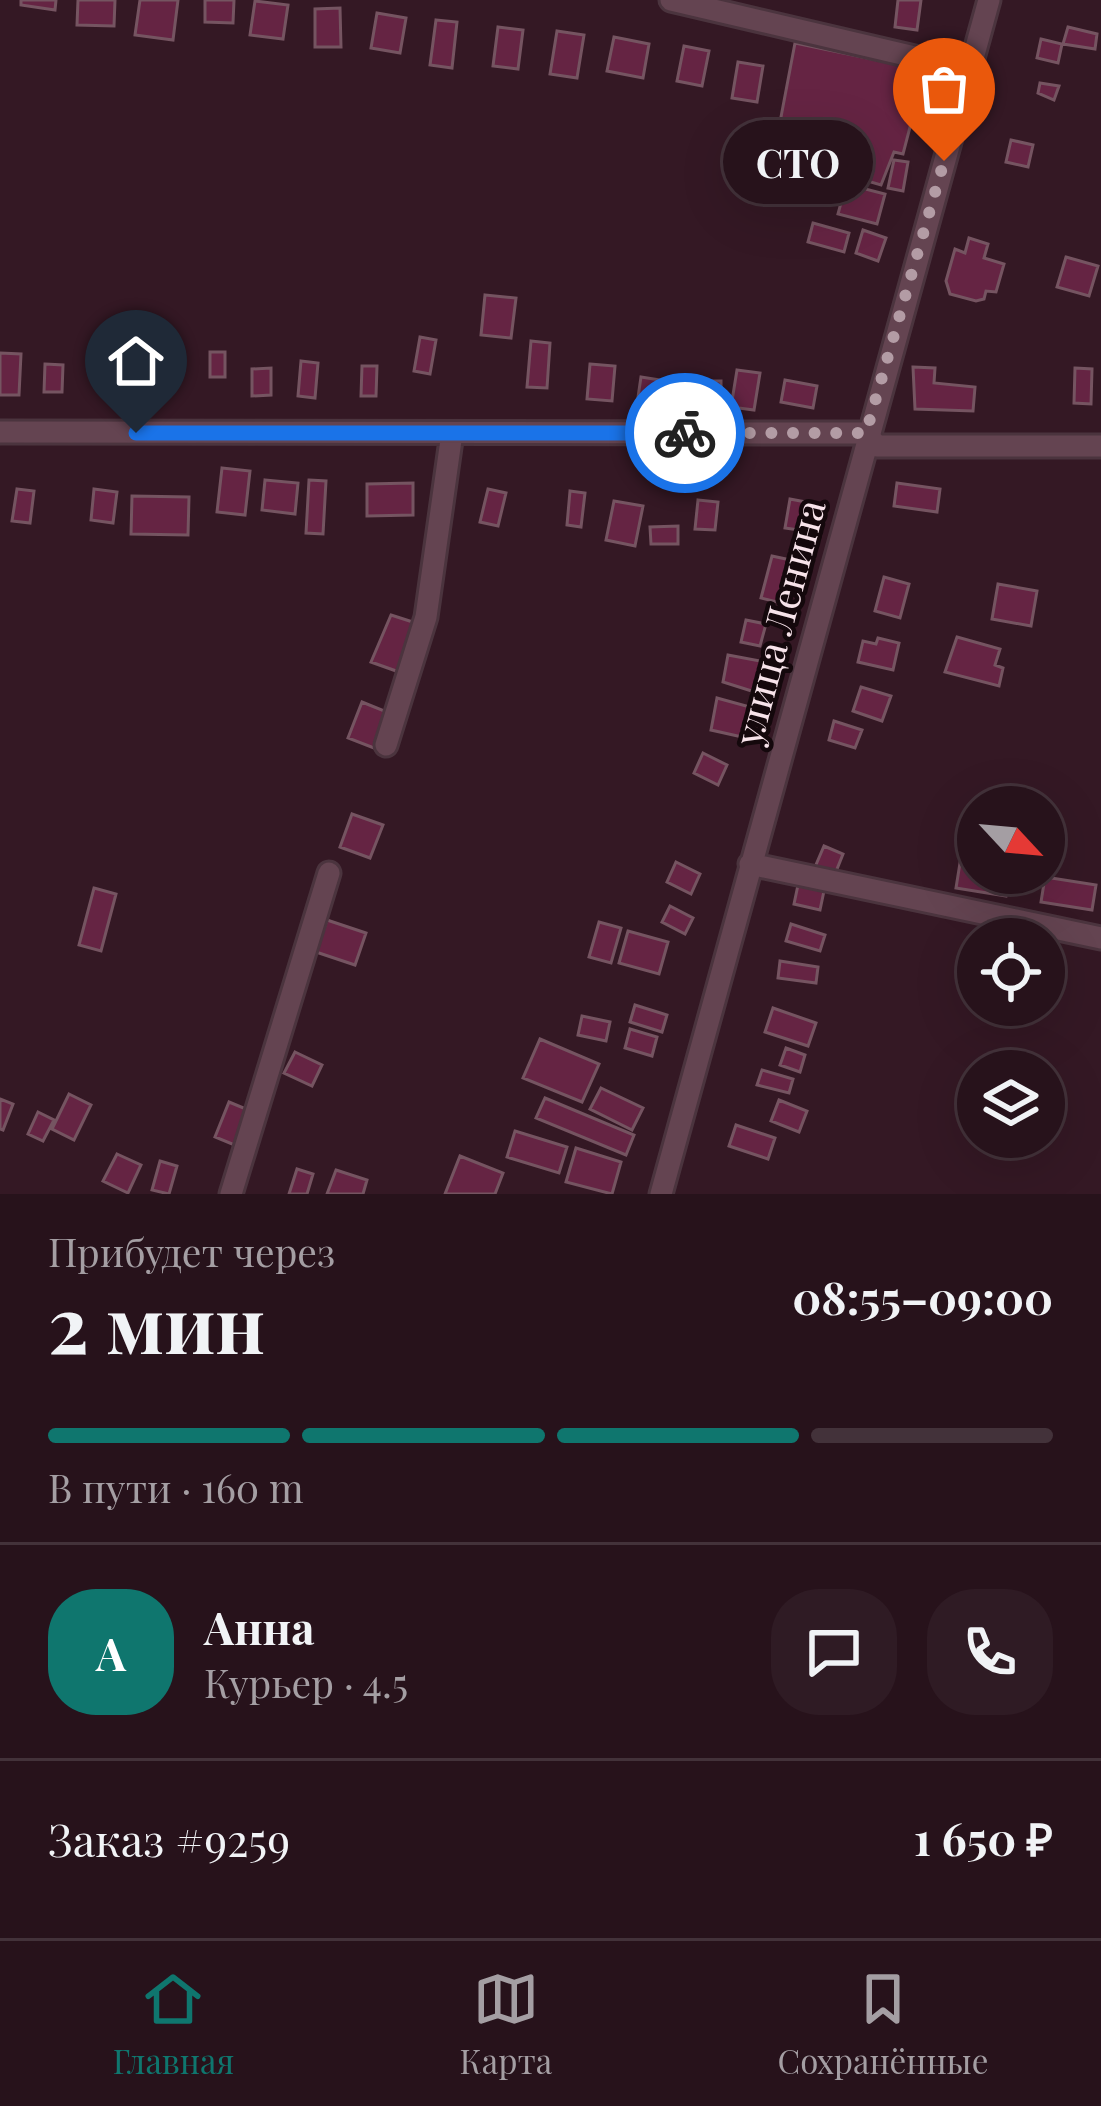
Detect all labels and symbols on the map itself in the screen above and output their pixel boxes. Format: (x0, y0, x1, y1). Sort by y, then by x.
pin (893, 38, 995, 161)
callout: СТО (722, 119, 872, 203)
pin (85, 310, 187, 433)
courier (625, 373, 745, 493)
street label: улица Ленина (720, 493, 836, 752)
north arrow (957, 786, 1065, 894)

